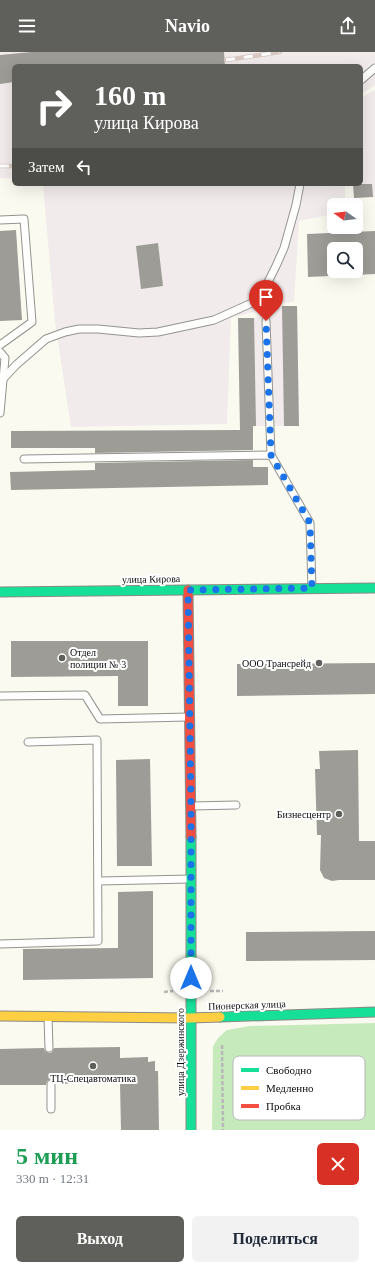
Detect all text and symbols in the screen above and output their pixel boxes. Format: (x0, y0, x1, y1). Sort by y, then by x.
icon: menu (16, 15, 38, 37)
icon: share (337, 15, 359, 37)
text: Navio (165, 16, 210, 36)
icon: right (28, 80, 80, 132)
text: 160 m (94, 80, 166, 111)
text: улица Кирова (94, 113, 199, 133)
icon: left (73, 156, 95, 178)
text: Затем (28, 159, 65, 175)
north arrow (327, 198, 363, 234)
map controls (327, 198, 363, 278)
button: search (327, 242, 363, 278)
pin (249, 280, 283, 321)
icon: arrive (255, 286, 277, 308)
street label: улица Кирова (122, 573, 181, 585)
place label: Отдел полиции № 3 (70, 647, 126, 670)
marker: Отдел полиции № 3 (57, 653, 67, 663)
place label: ООО Трансрейд (242, 658, 311, 669)
marker: ООО Трансрейд (314, 658, 324, 668)
place label: Бизнесцентр (277, 809, 331, 820)
marker: Бизнесцентр (334, 809, 344, 819)
position arrow (170, 957, 212, 999)
street label: Пионерская улица (208, 998, 287, 1012)
street label: улица Дзержинского (175, 1008, 186, 1096)
legend (233, 1056, 365, 1120)
marker: ТЦ-Спецавтоматика (88, 1061, 98, 1071)
text: Свободно (266, 1064, 312, 1076)
place label: ТЦ-Спецавтоматика (50, 1073, 136, 1084)
text: Медленно (266, 1082, 314, 1094)
text: Пробка (266, 1100, 301, 1112)
text: 5 мин (16, 1143, 78, 1169)
button: close (317, 1143, 359, 1185)
text: 330 m · 12:31 (16, 1171, 89, 1186)
button: Выход (16, 1216, 184, 1262)
button: Поделиться (192, 1216, 359, 1262)

